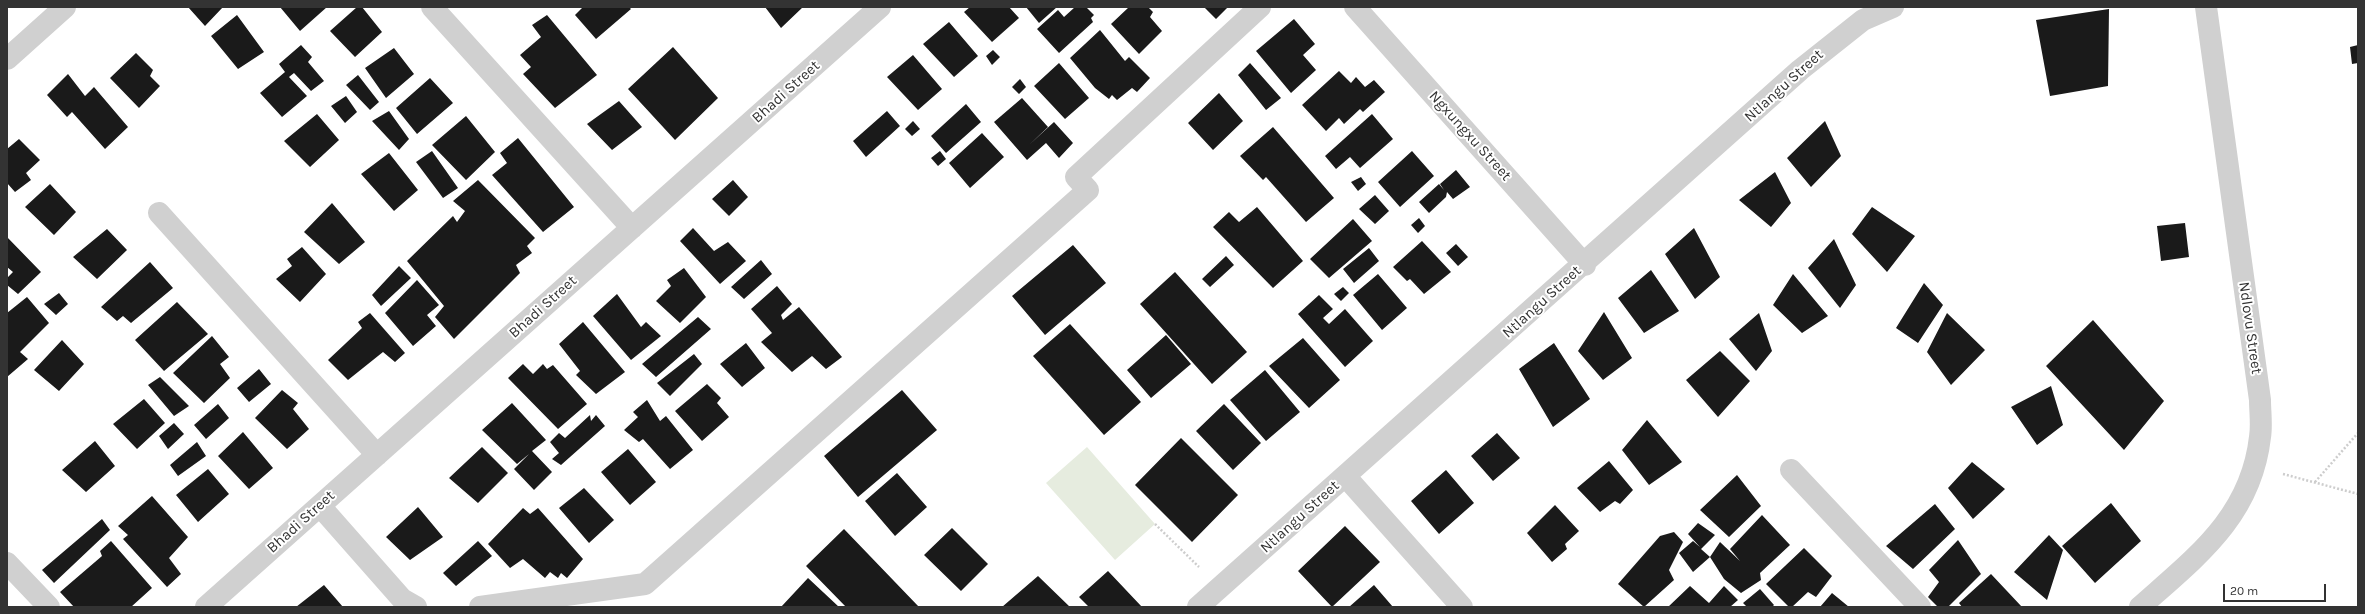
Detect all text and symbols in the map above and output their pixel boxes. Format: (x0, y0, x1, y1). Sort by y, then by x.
street label: Ntlangu Street (1741, 46, 1827, 126)
street label: Bhadi Street (748, 57, 824, 127)
street label: Ngxungxu Street (1425, 87, 1515, 185)
street label: Ntlangu Street (1499, 262, 1585, 342)
street label: Bhadi Street (505, 272, 581, 342)
street label: Ndlovu Street (2235, 281, 2265, 375)
street label: Ntlangu Street (1257, 477, 1343, 557)
street label: Bhadi Street (263, 487, 339, 557)
scale bar (2225, 576, 2328, 602)
text: 20 m (2230, 584, 2258, 598)

